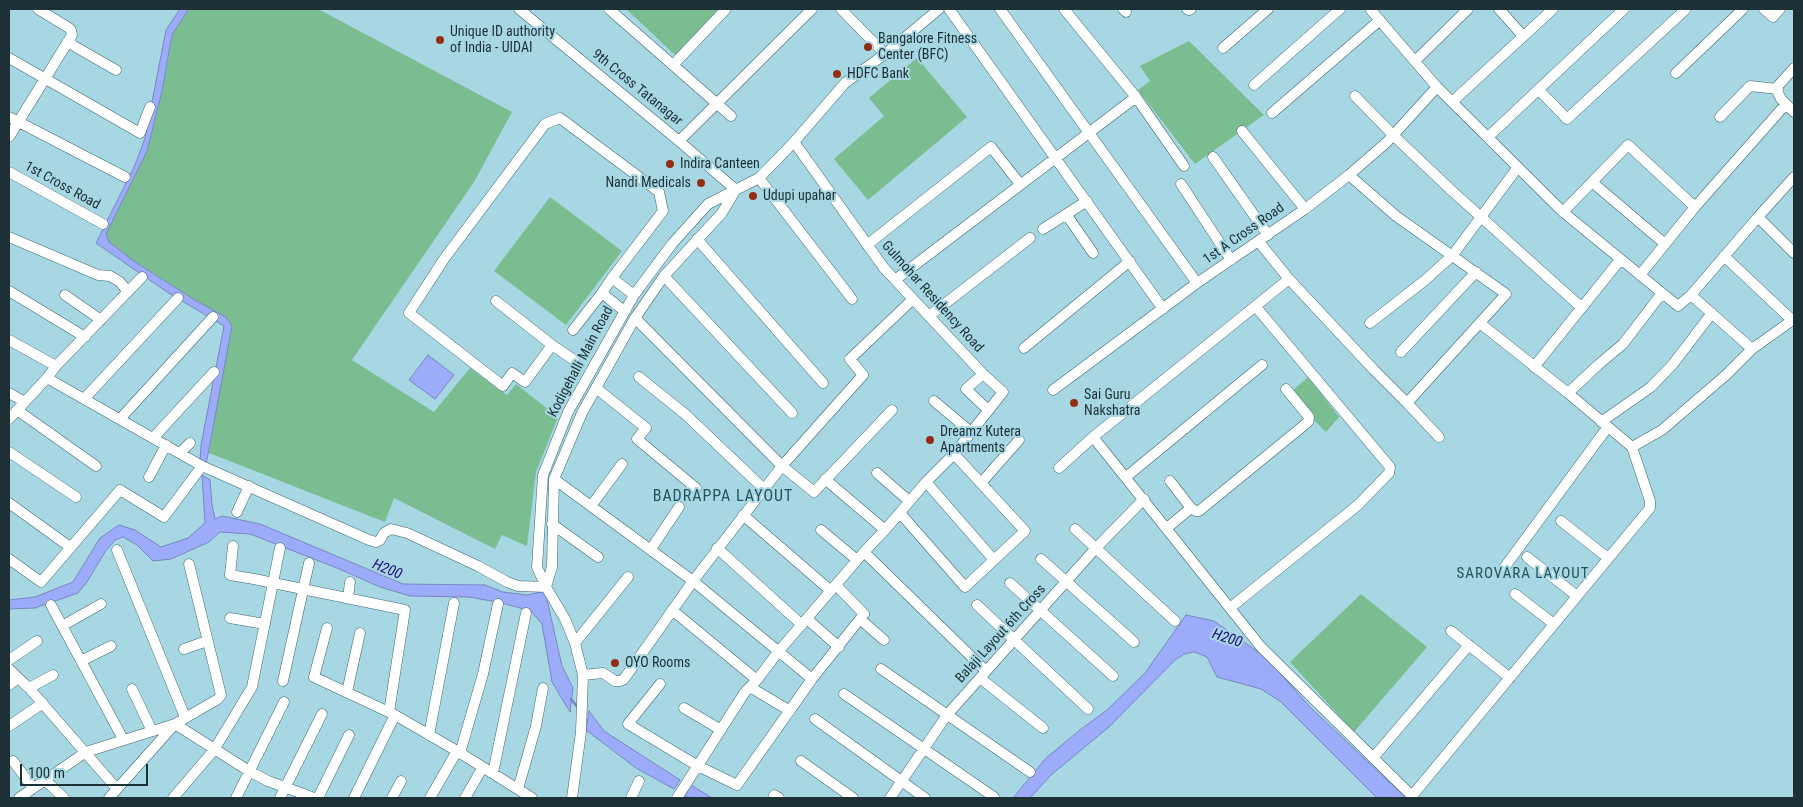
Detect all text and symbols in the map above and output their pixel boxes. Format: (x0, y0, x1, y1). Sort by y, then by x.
place label: Unique ID authority of India - UIDAI (450, 24, 555, 56)
place label: Bangalore Fitness Center (BFC) (878, 31, 977, 64)
marker: Unique ID authority of India - UIDAI (434, 34, 446, 46)
marker: Bangalore Fitness Center (BFC) (862, 41, 874, 53)
street label: 9th Cross Tatanagar (588, 46, 686, 130)
place label: HDFC Bank (847, 66, 909, 82)
marker: HDFC Bank (831, 68, 843, 80)
place label: Indira Canteen (680, 156, 760, 172)
street label: 1st Cross Road (21, 158, 103, 214)
marker: Indira Canteen (664, 158, 676, 170)
place label: Nandi Medicals (605, 175, 691, 191)
marker: Nandi Medicals (695, 177, 707, 189)
place label: Udupi upahar (763, 188, 836, 204)
marker: Udupi upahar (747, 190, 759, 202)
street label: 1st A Cross Road (1200, 200, 1288, 268)
street label: Gulmohar Residency Road (877, 238, 987, 356)
street label: Kodigehalli Main Road (545, 304, 617, 420)
place label: Sai Guru Nakshatra (1084, 387, 1140, 420)
marker: Sai Guru Nakshatra (1068, 397, 1080, 409)
place label: Dreamz Kutera Apartments (940, 424, 1021, 457)
marker: Dreamz Kutera Apartments (924, 434, 936, 446)
district label: BADRAPPA LAYOUT (651, 487, 795, 507)
water label: H200 (369, 556, 405, 584)
district label: SAROVARA LAYOUT (1455, 565, 1591, 583)
street label: Balaji Layout 6th Cross (952, 581, 1050, 687)
water label: H200 (1210, 626, 1244, 652)
place label: OYO Rooms (625, 655, 690, 671)
marker: OYO Rooms (609, 657, 621, 669)
scale bar (22, 754, 150, 786)
text: 100 m (28, 764, 65, 782)

